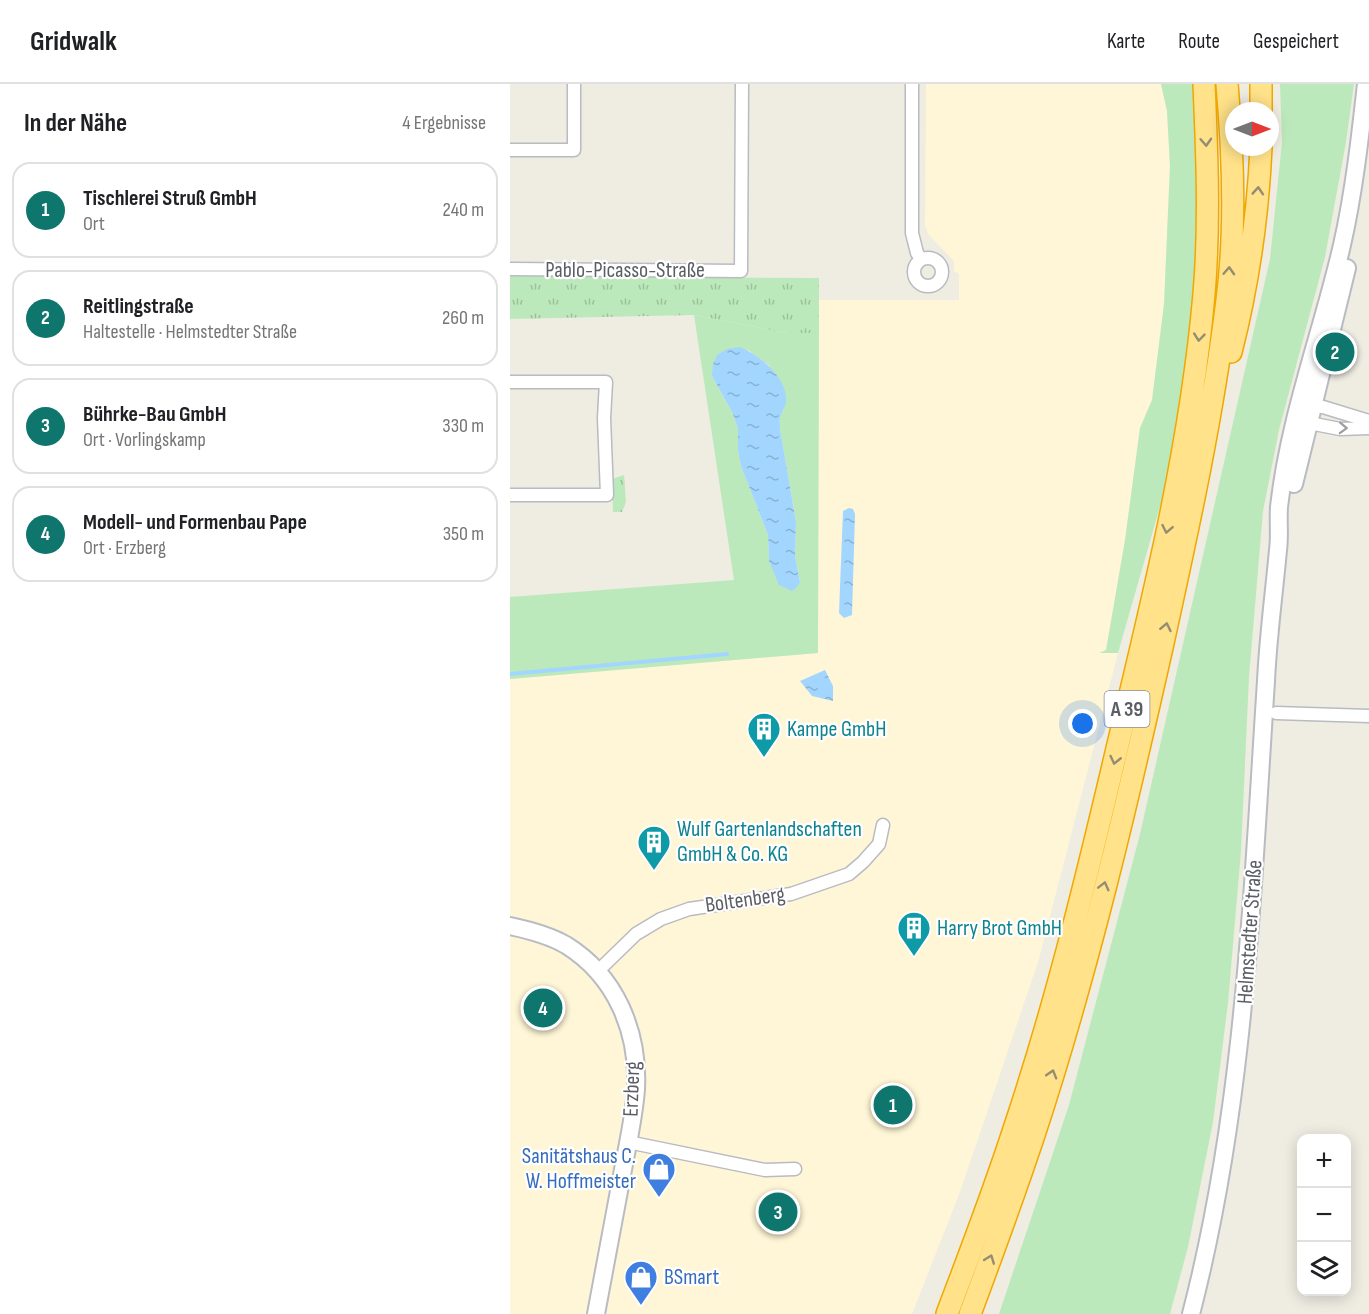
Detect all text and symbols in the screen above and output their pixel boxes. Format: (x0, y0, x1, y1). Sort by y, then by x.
text: Gridwalk (30, 25, 117, 58)
text: Karte (1107, 29, 1145, 54)
text: Route (1178, 29, 1220, 54)
text: Gespeichert (1253, 29, 1339, 54)
north arrow (1225, 102, 1279, 156)
text: In der Nähe (24, 108, 127, 139)
text: 4 Ergebnisse (402, 111, 486, 135)
one-way arrow (1200, 138, 1213, 147)
text: Tischlerei Struß GmbH (83, 185, 257, 212)
one-way arrow (1251, 187, 1264, 196)
text: 1 (42, 198, 49, 222)
text: 240 m (443, 198, 484, 222)
text: Ort (83, 212, 105, 236)
street label: Pablo-Picasso-Straße (545, 257, 705, 284)
one-way arrow (1222, 266, 1235, 275)
text: Reitlingstraße (83, 293, 194, 320)
text: 2 (41, 306, 50, 330)
text: 260 m (442, 306, 484, 330)
text: Haltestelle · Helmstedter Straße (83, 320, 297, 344)
pin: 2 (1316, 330, 1354, 374)
one-way arrow (1193, 333, 1206, 342)
text: Bührke-Bau GmbH (83, 401, 226, 428)
text: 3 (41, 414, 50, 438)
text: 330 m (442, 414, 484, 438)
one-way arrow (1338, 422, 1347, 434)
text: Ort · Vorlingskamp (83, 428, 206, 452)
text: Modell- und Formenbau Pape (83, 509, 307, 536)
text: 4 (41, 522, 50, 546)
text: 350 m (443, 522, 484, 546)
one-way arrow (1161, 524, 1174, 534)
text: Ort · Erzberg (83, 536, 166, 560)
one-way arrow (1159, 622, 1172, 632)
road number: A 39 (1104, 691, 1150, 727)
your location (1068, 709, 1097, 738)
building icon: Kampe GmbH (746, 711, 782, 758)
place label: Kampe GmbH (787, 716, 886, 743)
one-way arrow (1109, 755, 1122, 765)
place label: Wulf Gartenlandschaften GmbH & Co. KG (677, 816, 862, 868)
building icon: Wulf Gartenlandschaften GmbH & Co. KG (636, 824, 672, 871)
street label: Helmstedter Straße (1231, 859, 1269, 1005)
street label: Boltenberg (703, 881, 787, 919)
one-way arrow (1097, 882, 1110, 892)
building icon: Harry Brot GmbH (896, 910, 932, 957)
place label: Harry Brot GmbH (937, 915, 1062, 942)
pin: 4 (524, 986, 562, 1030)
street label: Erzberg (618, 1060, 646, 1117)
one-way arrow (1045, 1070, 1057, 1080)
pin: 1 (874, 1082, 913, 1128)
map controls (1297, 1134, 1351, 1296)
button: + (1297, 1134, 1351, 1188)
place label: Sanitätshaus C. W. Hoffmeister (522, 1143, 636, 1195)
shop icon: Sanitätshaus C. W. Hoffmeister (641, 1151, 677, 1198)
button: − (1297, 1188, 1351, 1242)
pin: 3 (758, 1190, 798, 1234)
button: layers (1297, 1242, 1351, 1296)
one-way arrow (983, 1254, 995, 1265)
shop icon: BSmart (623, 1259, 659, 1306)
place label: BSmart (664, 1264, 719, 1291)

